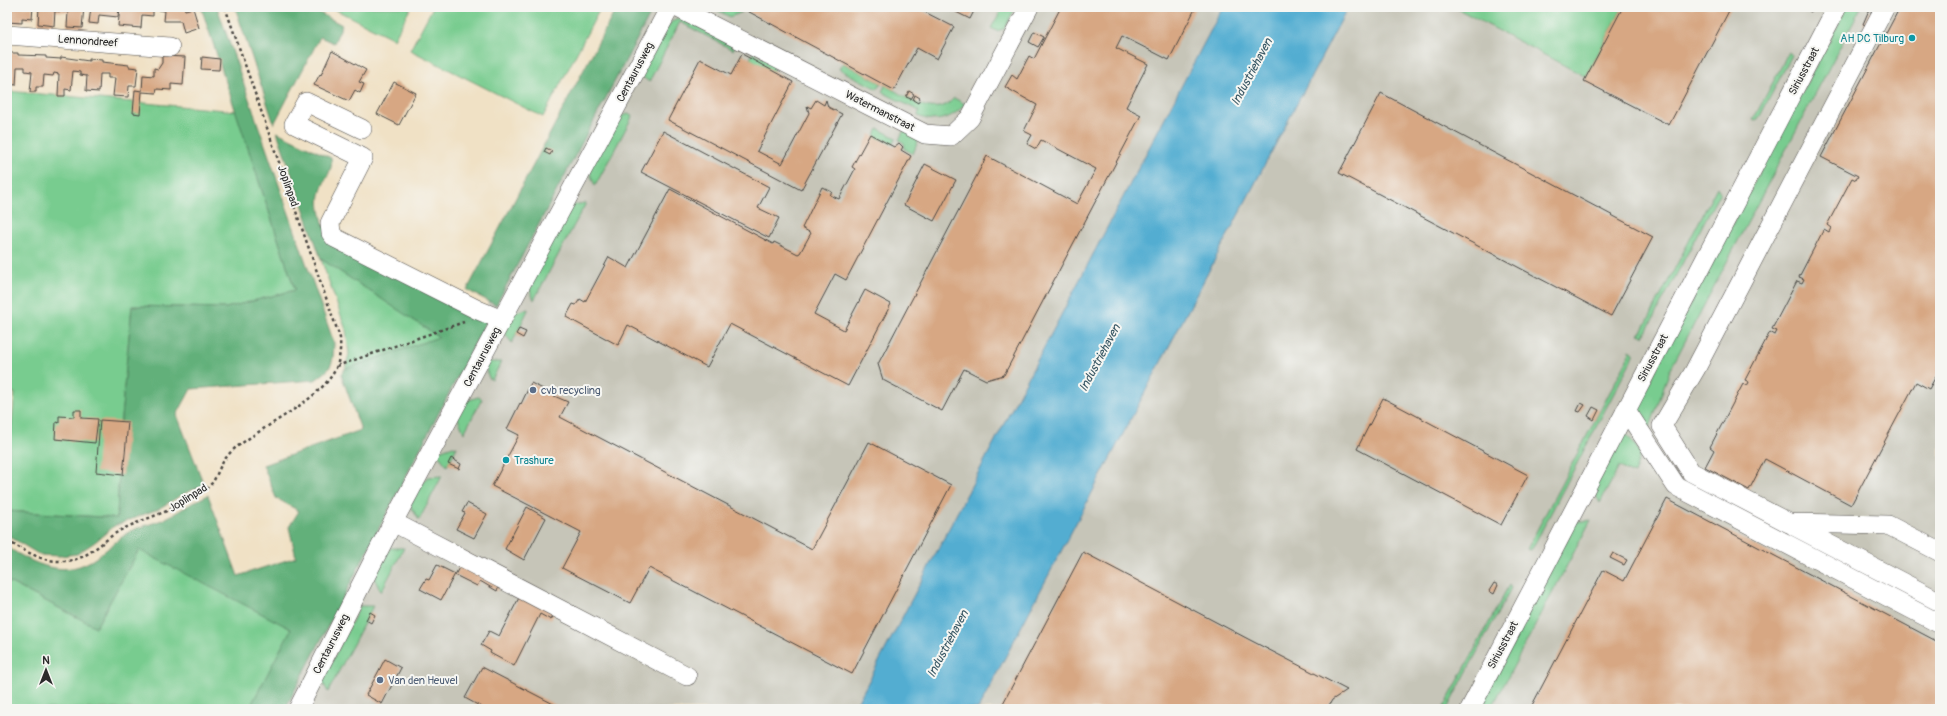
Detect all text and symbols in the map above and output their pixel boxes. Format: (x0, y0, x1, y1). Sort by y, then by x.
street label: Lennondreef (57, 32, 119, 50)
place label: AH DC Tilburg (1840, 32, 1904, 45)
marker: AH DC Tilburg (1907, 33, 1917, 43)
water label: Industriehaven (1228, 35, 1276, 108)
street label: Centaurusweg (614, 40, 656, 104)
street label: Siriusstraat (1786, 44, 1822, 97)
street label: Watermanstraat (843, 88, 917, 134)
street label: Joplinpad (275, 164, 301, 208)
water label: Industriehaven (1076, 321, 1124, 394)
street label: Centaurusweg (461, 325, 503, 389)
street label: Siriusstraat (1635, 331, 1671, 384)
place label: cvb recycling (541, 384, 601, 397)
marker: cvb recycling (528, 385, 538, 395)
place label: Trashure (514, 454, 554, 467)
marker: Trashure (501, 455, 511, 465)
street label: Joplinpad (166, 481, 210, 515)
water label: Industriehaven (924, 607, 972, 680)
street label: Centaurusweg (310, 611, 352, 676)
street label: Siriusstraat (1485, 618, 1521, 671)
north arrow (26, 650, 66, 690)
text: N (42, 654, 50, 667)
place label: Van den Heuvel (388, 674, 458, 687)
marker: Van den Heuvel (375, 675, 385, 685)

